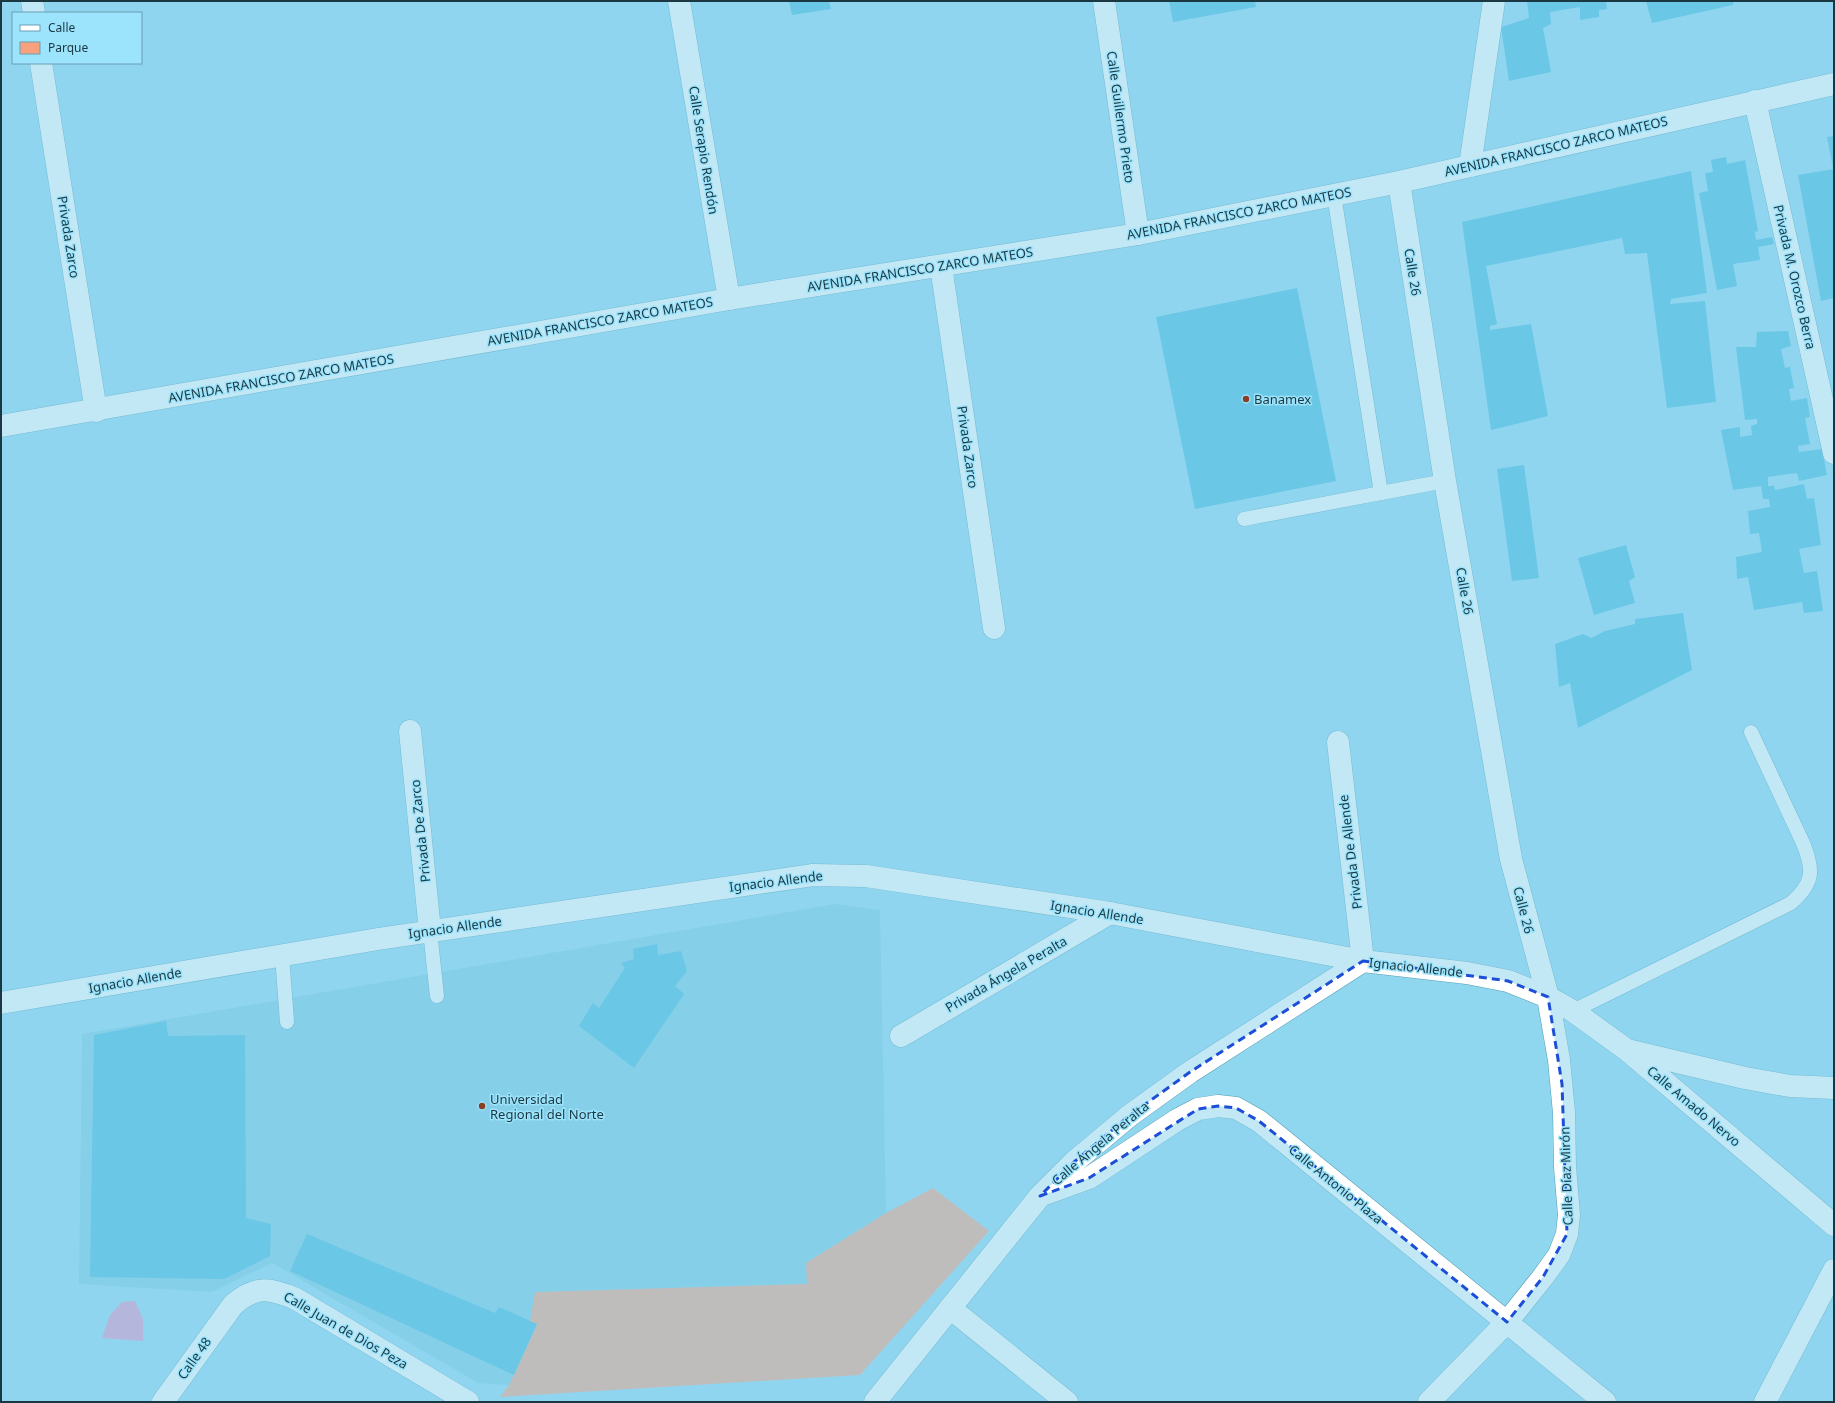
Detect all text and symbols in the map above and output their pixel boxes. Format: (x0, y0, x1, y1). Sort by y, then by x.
legend (12, 12, 142, 64)
text: Calle (48, 19, 76, 36)
text: Parque (48, 39, 89, 56)
street label: Calle Guillermo Prieto (1103, 50, 1139, 184)
street label: Calle Serapio Rendón (685, 85, 723, 215)
street label: AVENIDA FRANCISCO ZARCO MATEOS (1443, 112, 1669, 180)
street label: AVENIDA FRANCISCO ZARCO MATEOS (1125, 182, 1353, 244)
street label: Privada Zarco (54, 195, 84, 280)
street label: Privada M. Orozco Berra (1770, 203, 1820, 351)
street label: AVENIDA FRANCISCO ZARCO MATEOS (806, 242, 1034, 296)
street label: Calle 26 (1400, 247, 1426, 297)
street label: AVENIDA FRANCISCO ZARCO MATEOS (486, 292, 714, 350)
street label: AVENIDA FRANCISCO ZARCO MATEOS (167, 349, 395, 407)
place label: Banamex (1254, 390, 1311, 408)
marker: Banamex (1241, 394, 1251, 404)
street label: Privada Zarco (953, 405, 983, 490)
street label: Calle 26 (1452, 566, 1478, 616)
street label: Privada De Zarco (406, 779, 434, 883)
street label: Privada De Allende (1334, 794, 1366, 910)
street label: Ignacio Allende (728, 866, 824, 896)
street label: Calle 26 (1509, 885, 1539, 935)
street label: Ignacio Allende (1049, 896, 1145, 928)
street label: Ignacio Allende (407, 912, 503, 942)
street label: Privada Ángela Peralta (942, 932, 1070, 1016)
street label: Ignacio Allende (1368, 953, 1464, 981)
street label: Ignacio Allende (87, 963, 183, 997)
street label: Calle Amado Nervo (1643, 1062, 1745, 1151)
place label: Universidad Regional del Norte (490, 1090, 604, 1123)
street label: Calle Ángela Peralta (1048, 1097, 1152, 1189)
marker: Universidad Regional del Norte (477, 1101, 487, 1111)
street label: Calle Díaz Mirón (1555, 1126, 1577, 1226)
street label: Calle Antonio Plaza (1285, 1140, 1387, 1228)
street label: Calle Juan de Dios Peza (281, 1287, 411, 1373)
street label: Calle 48 (173, 1333, 215, 1383)

